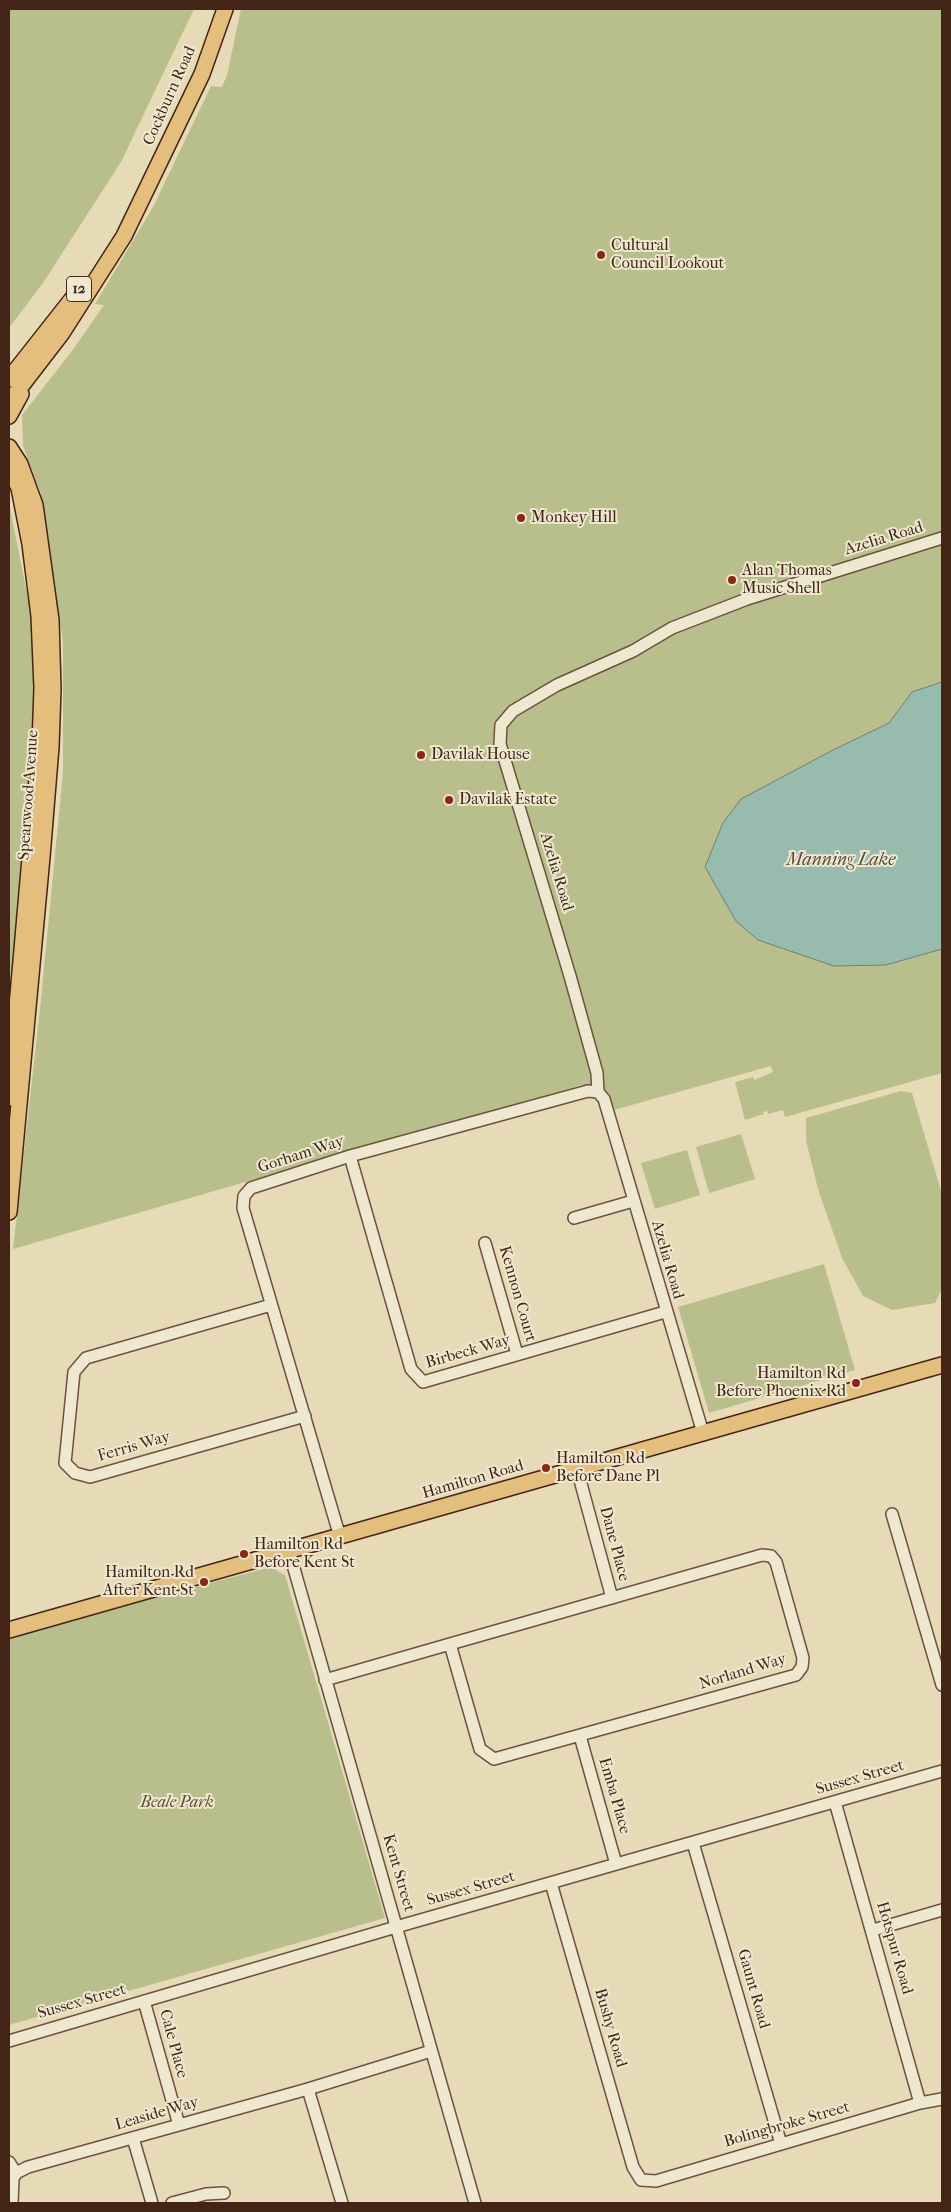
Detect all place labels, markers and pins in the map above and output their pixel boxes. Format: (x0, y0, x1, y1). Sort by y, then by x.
place label: Cultural Council Lookout (611, 236, 724, 274)
marker: Cultural Council Lookout (595, 249, 607, 261)
place label: Monkey Hill (531, 508, 617, 528)
marker: Monkey Hill (515, 512, 527, 524)
place label: Alan Thomas Music Shell (742, 561, 832, 599)
marker: Alan Thomas Music Shell (726, 574, 738, 586)
place label: Davilak House (431, 745, 530, 765)
marker: Davilak House (415, 749, 427, 761)
place label: Davilak Estate (459, 790, 557, 810)
marker: Davilak Estate (443, 794, 455, 806)
place label: Hamilton Rd Before Phoenix Rd (716, 1364, 846, 1402)
marker: Hamilton Rd Before Phoenix Rd (850, 1377, 862, 1389)
place label: Hamilton Rd Before Dane Pl (556, 1449, 660, 1487)
marker: Hamilton Rd Before Dane Pl (540, 1462, 552, 1474)
place label: Hamilton Rd Before Kent St (254, 1535, 355, 1573)
marker: Hamilton Rd Before Kent St (238, 1548, 250, 1560)
place label: Hamilton Rd After Kent St (103, 1563, 194, 1601)
marker: Hamilton Rd After Kent St (198, 1576, 210, 1588)

